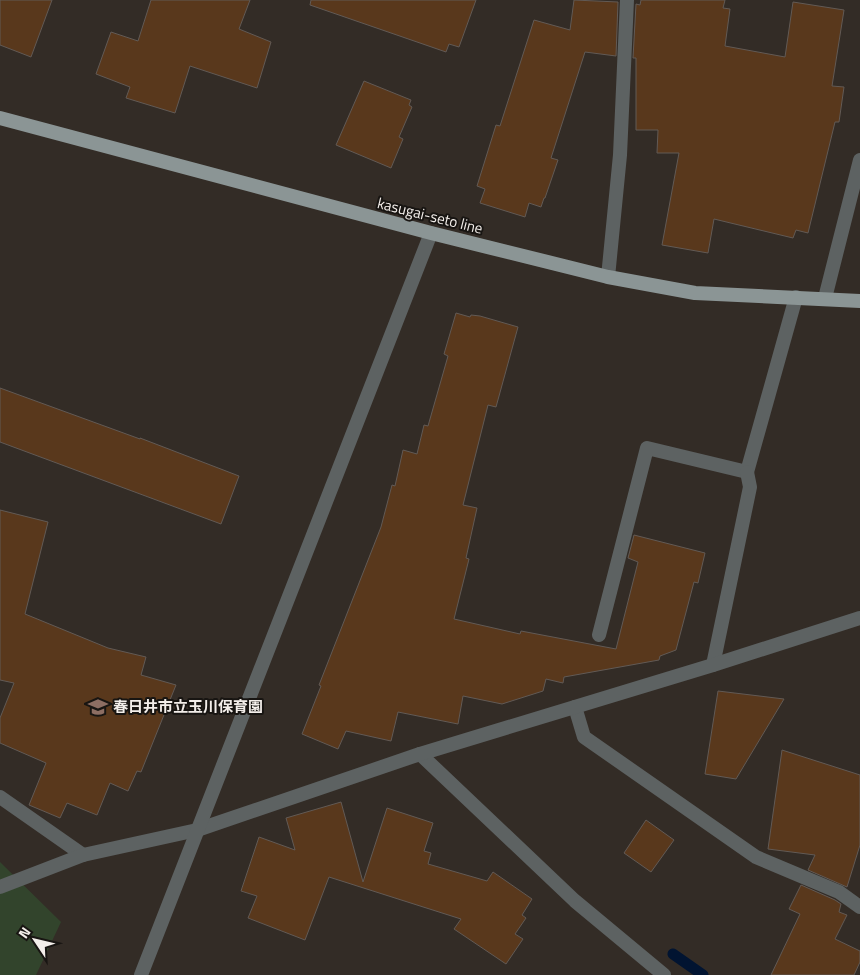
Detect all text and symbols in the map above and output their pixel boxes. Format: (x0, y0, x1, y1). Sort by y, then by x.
street label: kasugai-seto line (375, 191, 485, 240)
place label: 春日井市立玉川保育園 (113, 695, 263, 718)
school or university icon: 春日井市立玉川保育園 (87, 696, 109, 718)
north arrow (10, 915, 60, 965)
text: N (13, 922, 35, 942)

